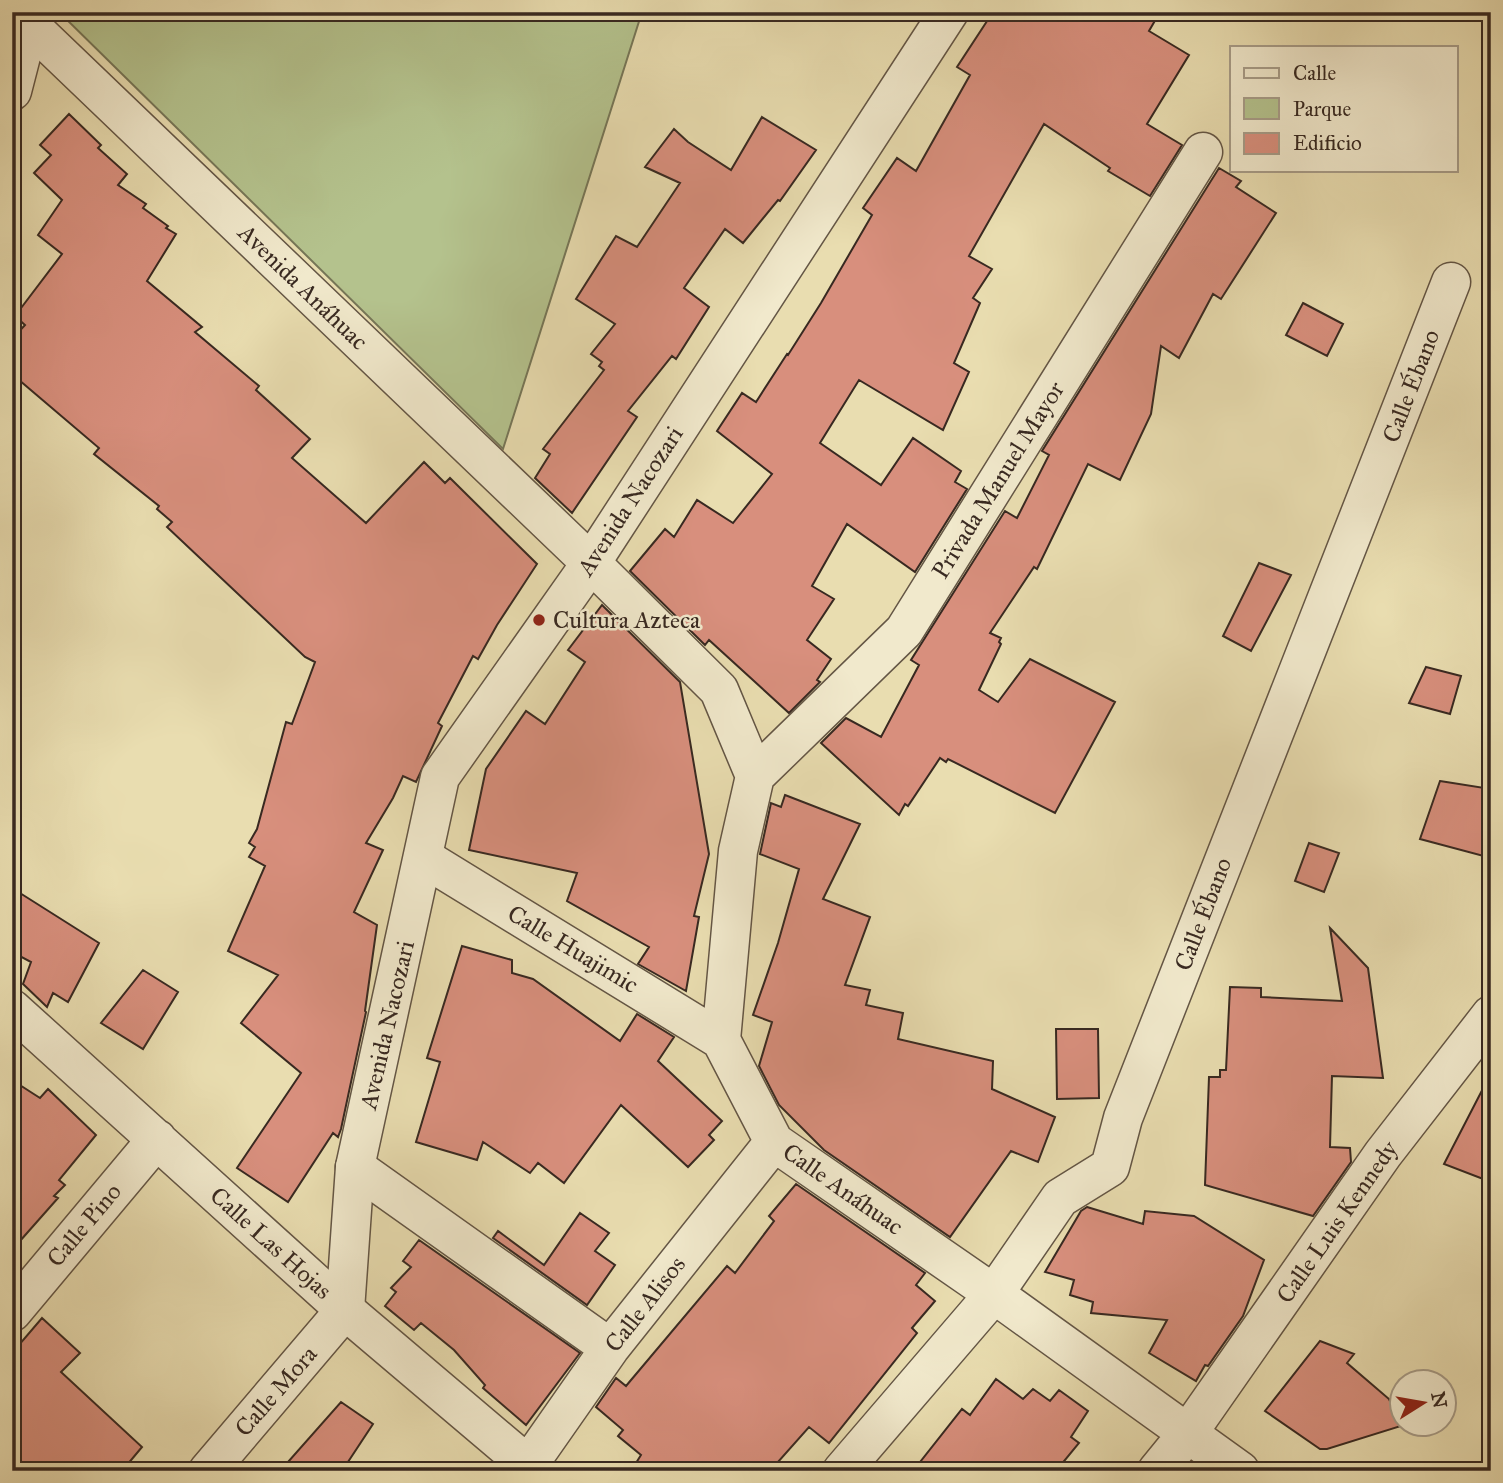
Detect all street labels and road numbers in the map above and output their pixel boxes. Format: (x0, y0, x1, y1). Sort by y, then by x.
street label: Avenida Anáhuac (231, 217, 374, 356)
street label: Calle Ébano (1376, 325, 1446, 447)
street label: Privada Manuel Mayor (925, 376, 1071, 584)
street label: Avenida Nacozari (570, 420, 690, 582)
street label: Calle Ébano (1168, 853, 1238, 975)
street label: Calle Huajimic (502, 898, 644, 1000)
street label: Avenida Nacozari (353, 937, 421, 1113)
street label: Calle Luis Kennedy (1270, 1134, 1405, 1309)
street label: Calle Anáhuac (777, 1137, 909, 1241)
street label: Calle Pino (40, 1177, 128, 1273)
street label: Calle Las Hojas (204, 1180, 338, 1306)
street label: Calle Alisos (598, 1250, 692, 1358)
street label: Calle Mora (228, 1339, 324, 1442)

